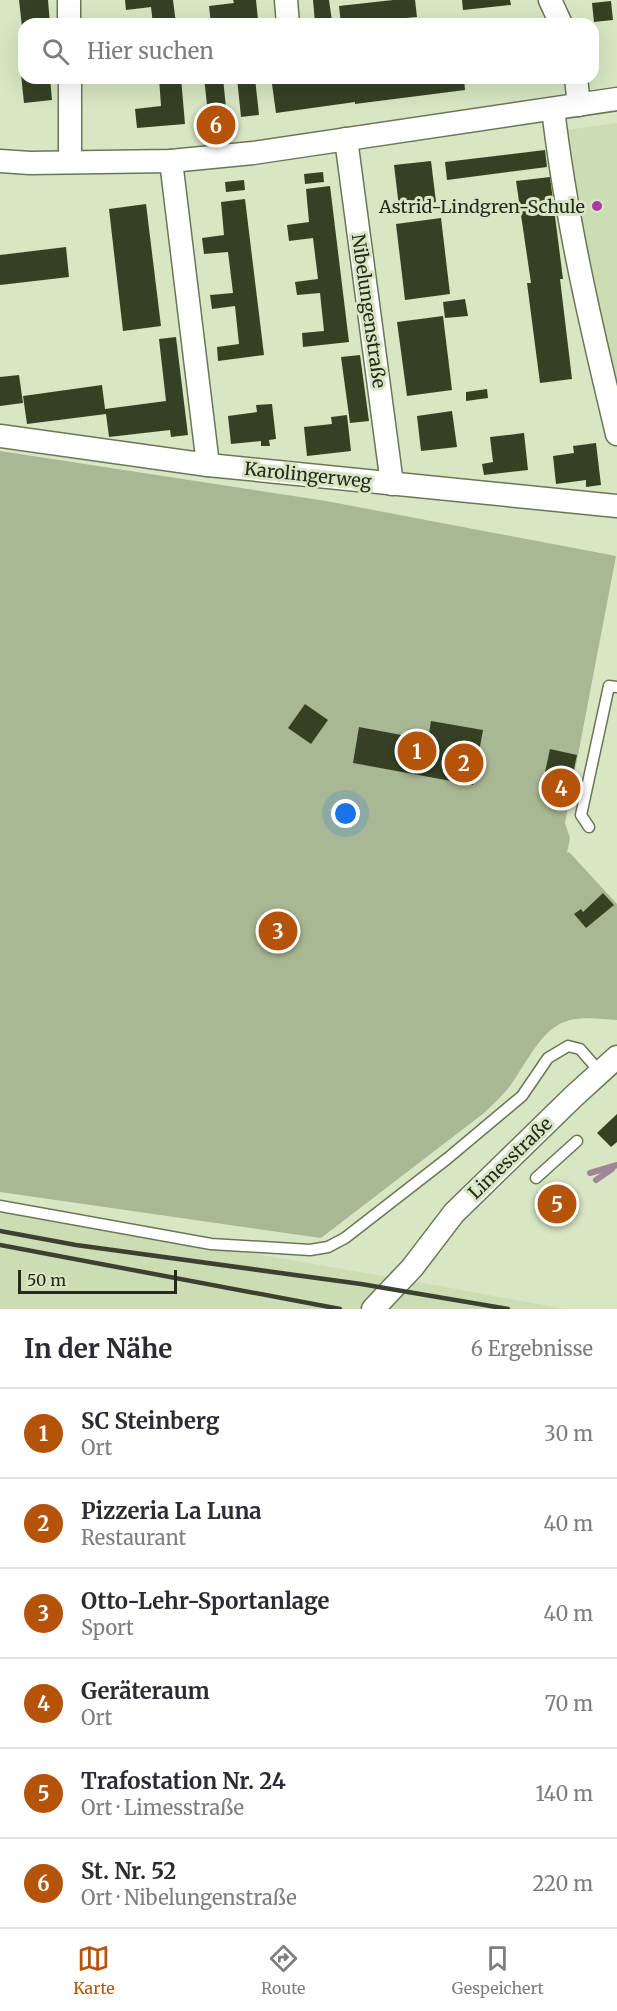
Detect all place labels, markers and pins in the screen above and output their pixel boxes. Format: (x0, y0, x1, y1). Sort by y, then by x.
pin: 6 (196, 102, 236, 148)
place label: Astrid-Lindgren-Schule (378, 195, 585, 218)
marker: Astrid-Lindgren-Schule (590, 199, 604, 213)
pin: 1 (398, 728, 436, 774)
pin: 2 (444, 740, 484, 786)
pin: 4 (542, 766, 580, 810)
pin: 3 (258, 908, 298, 954)
pin: 5 (538, 1182, 576, 1226)

